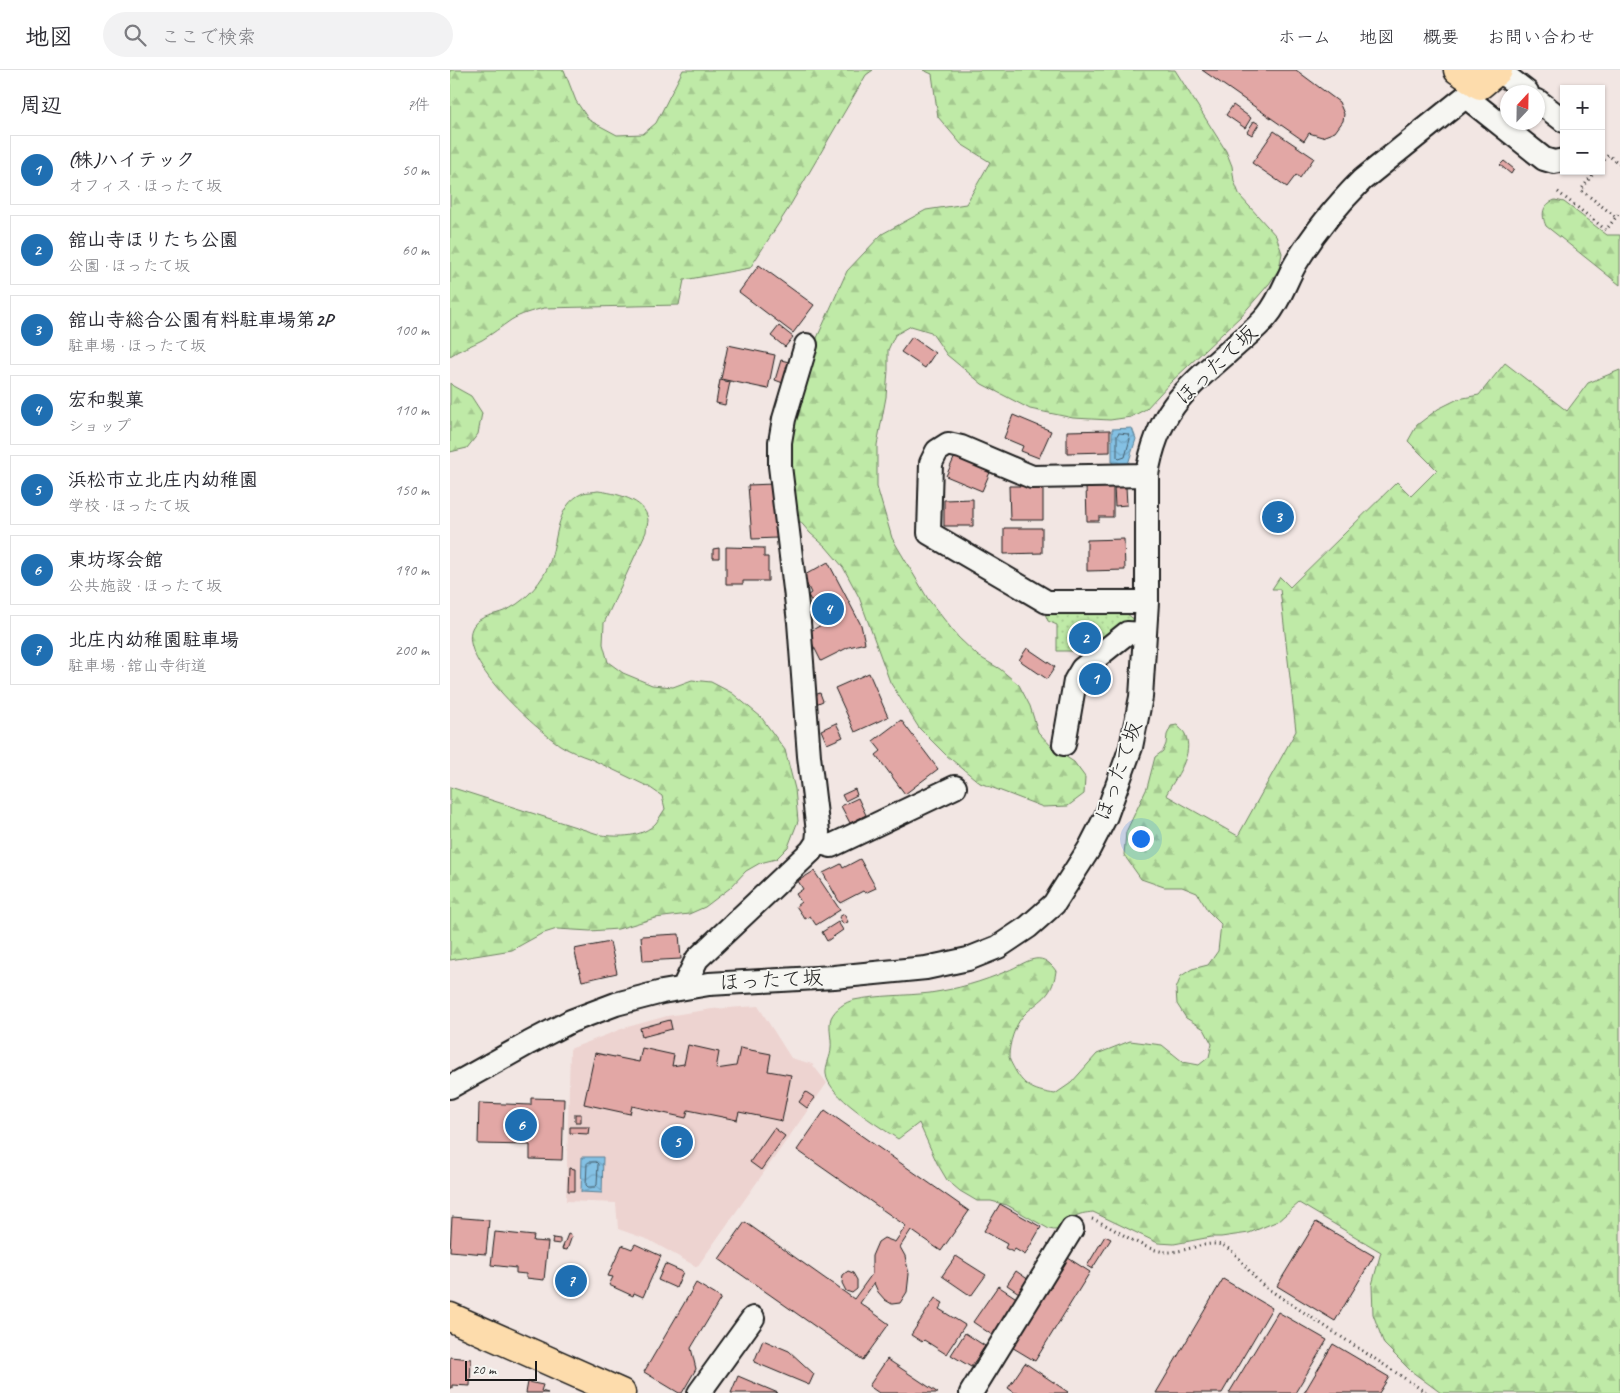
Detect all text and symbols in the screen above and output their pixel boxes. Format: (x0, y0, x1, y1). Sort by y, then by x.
search box (103, 12, 453, 57)
icon: search (121, 21, 149, 49)
text: 地図 (25, 22, 73, 52)
text: ここで検索 (161, 25, 256, 49)
text: ホーム (1278, 26, 1331, 48)
text: 地図 (1359, 26, 1395, 48)
text: 概要 (1423, 26, 1459, 48)
text: お問い合わせ (1487, 26, 1595, 48)
north arrow (1500, 85, 1545, 130)
map controls (1560, 85, 1605, 175)
button: + (1560, 85, 1605, 130)
text: 周辺 (20, 92, 62, 118)
text: 7件 (407, 95, 430, 115)
button: − (1560, 130, 1605, 175)
text: (株)ハイテック (68, 148, 195, 172)
text: 1 (33, 160, 41, 180)
text: 50 m (402, 160, 429, 180)
text: オフィス · ほったて坂 (68, 176, 222, 196)
text: 舘山寺ほりたち公園 (68, 228, 238, 252)
text: 2 (33, 240, 41, 260)
text: 60 m (402, 240, 429, 260)
text: 公園 · ほったて坂 (68, 256, 190, 276)
text: 舘山寺総合公園有料駐車場第2P (68, 308, 332, 332)
street label: ほったて坂 (1170, 319, 1262, 411)
text: 3 (33, 320, 41, 340)
text: 100 m (395, 320, 429, 340)
text: 駐車場 · ほったて坂 (68, 336, 206, 356)
text: 宏和製菓 (68, 388, 144, 412)
text: 4 (33, 400, 41, 420)
text: 110 m (395, 400, 429, 420)
text: ショップ (68, 416, 131, 436)
text: 浜松市立北庄内幼稚園 (68, 468, 258, 492)
text: 5 (34, 480, 40, 500)
text: 150 m (395, 480, 429, 500)
text: 学校 · ほったて坂 (68, 496, 190, 516)
pin: 3 (1262, 498, 1294, 536)
text: 東坊塚会館 (68, 548, 163, 572)
text: 6 (33, 560, 41, 580)
text: 190 m (395, 560, 429, 580)
text: 公共施設 · ほったて坂 (68, 576, 222, 596)
pin: 4 (812, 590, 844, 628)
pin: 2 (1069, 619, 1101, 657)
text: 北庄内幼稚園駐車場 (68, 628, 239, 652)
text: 7 (33, 640, 41, 660)
text: 200 m (395, 640, 429, 660)
text: 駐車場 · 舘山寺街道 (68, 656, 207, 676)
pin: 1 (1079, 660, 1111, 698)
street label: ほったて坂 (1089, 718, 1147, 824)
your location (1128, 826, 1154, 852)
street label: ほったて坂 (718, 964, 824, 996)
pin: 6 (505, 1106, 537, 1144)
pin: 5 (661, 1123, 693, 1161)
pin: 7 (555, 1262, 587, 1300)
scale bar (465, 1358, 538, 1381)
text: 20 m (472, 1361, 496, 1378)

